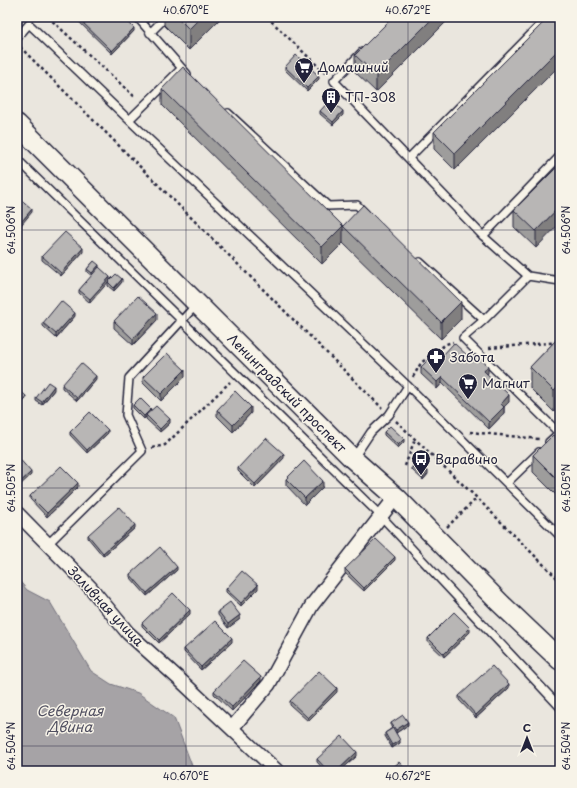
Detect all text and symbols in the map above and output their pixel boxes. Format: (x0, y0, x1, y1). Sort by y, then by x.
text: 40.670°E (163, 2, 209, 17)
text: 40.672°E (385, 2, 431, 17)
supermarket icon: Домашний (293, 56, 315, 84)
place label: Домашний (317, 57, 389, 76)
building icon: ТП-308 (320, 86, 342, 114)
place label: ТП-308 (345, 87, 396, 106)
text: 64.506°N (3, 206, 18, 254)
text: 64.506°N (558, 206, 573, 254)
street label: Ленинградский проспект (224, 329, 352, 457)
pharmacy icon: Забота (425, 346, 447, 374)
place label: Забота (449, 347, 495, 366)
supermarket icon: Магнит (457, 372, 479, 400)
place label: Магнит (482, 373, 530, 392)
bus stop icon: Варавино (410, 448, 432, 476)
place label: Варавино (435, 449, 498, 468)
text: 64.505°N (3, 464, 18, 512)
text: 64.505°N (558, 464, 573, 512)
street label: Заливная улица (63, 561, 149, 651)
water label: Северная Двина (37, 700, 105, 737)
north arrow (507, 718, 547, 758)
text: С (523, 719, 531, 736)
text: 64.504°N (3, 722, 18, 770)
text: 64.504°N (558, 722, 573, 770)
text: 40.670°E (163, 768, 209, 783)
text: 40.672°E (385, 768, 431, 783)

